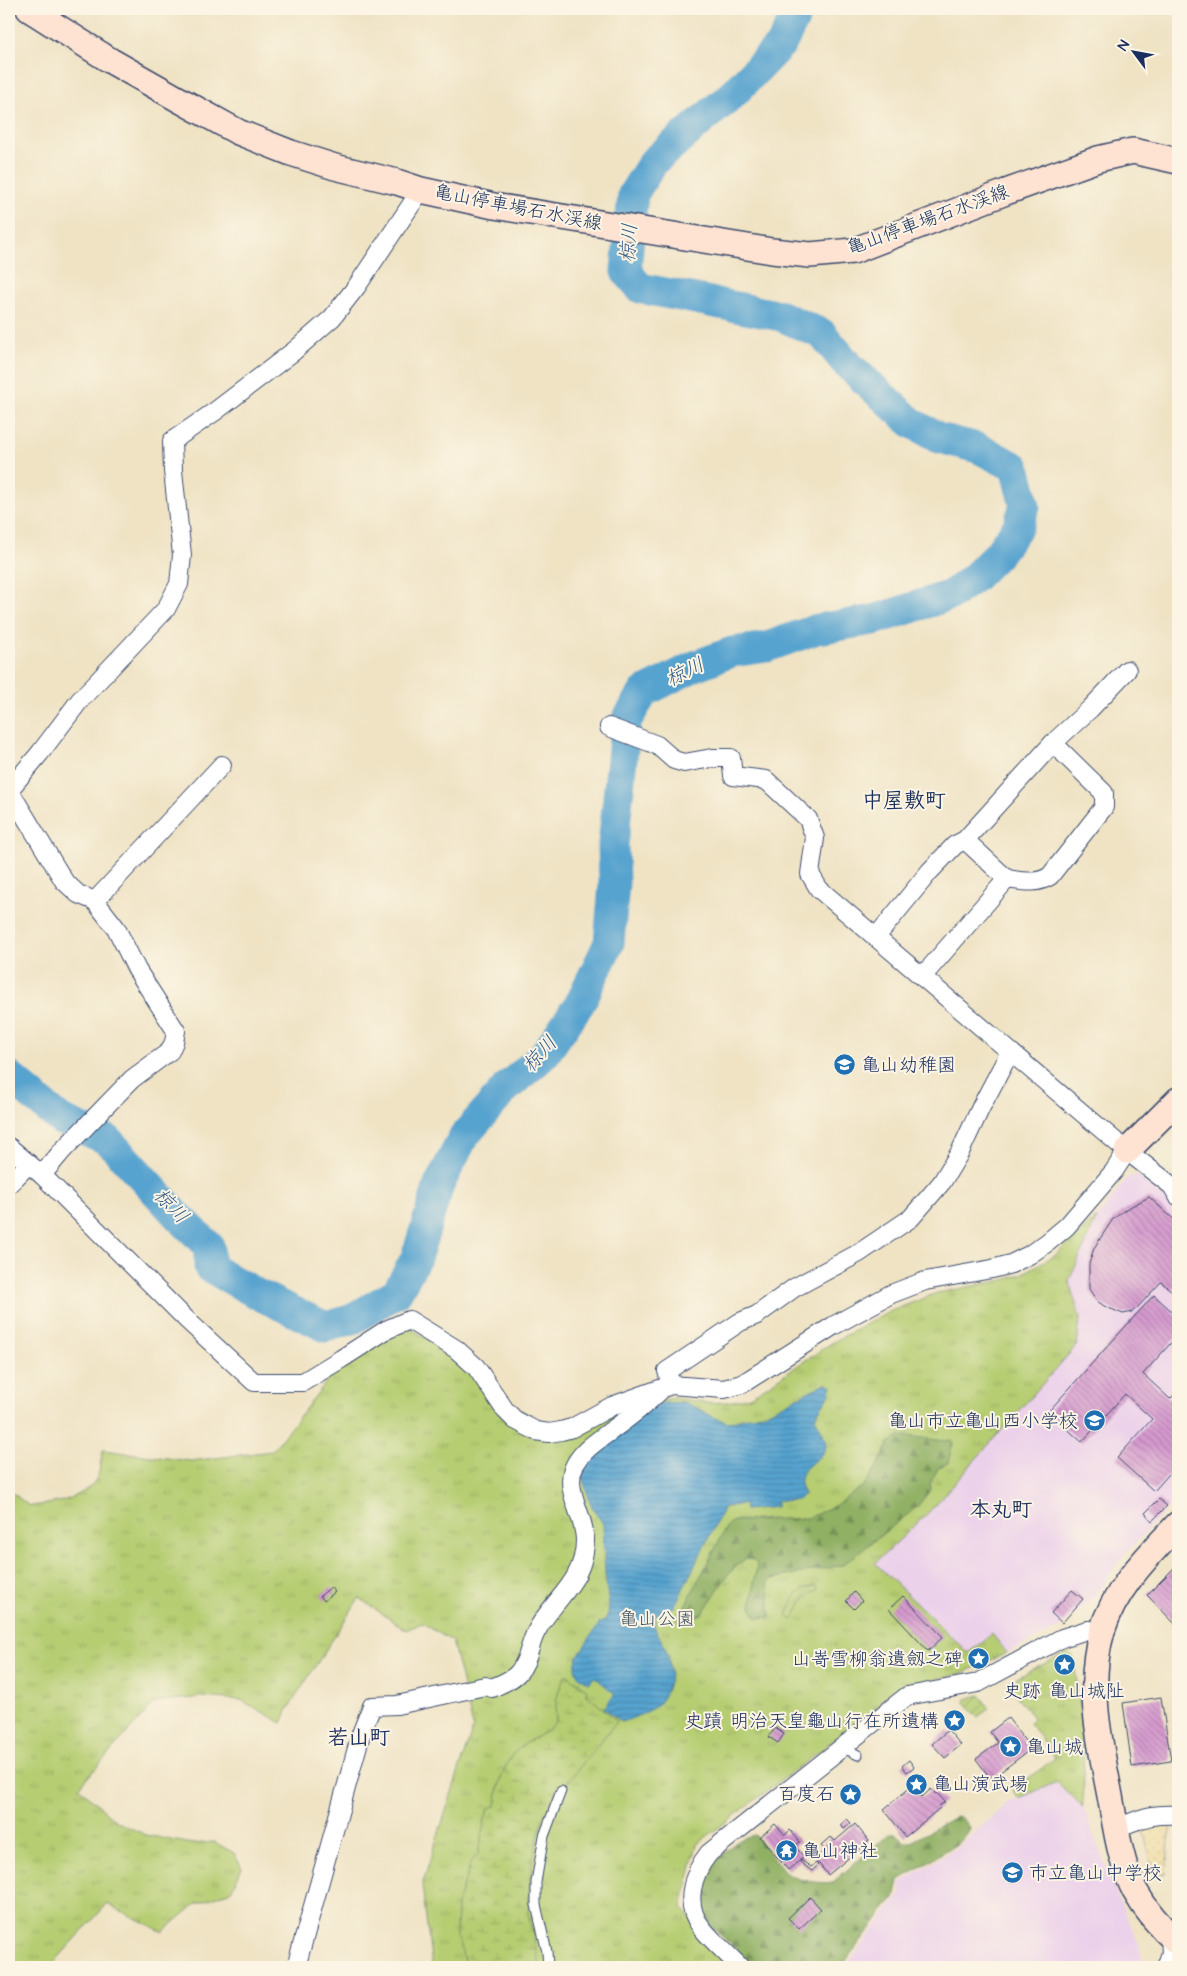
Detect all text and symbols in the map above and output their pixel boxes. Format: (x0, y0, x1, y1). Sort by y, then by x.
north arrow (1110, 28, 1160, 78)
text: N (1113, 36, 1135, 55)
street label: 亀山停車場石水渓線 (431, 178, 605, 238)
street label: 亀山停車場石水渓線 (843, 178, 1013, 262)
water label: 椋川 (614, 222, 644, 264)
water label: 椋川 (661, 651, 709, 693)
district label: 中屋敷町 (862, 786, 946, 815)
water label: 椋川 (516, 1030, 564, 1078)
place label: 亀山幼稚園 (861, 1052, 956, 1079)
school or university icon: 亀山幼稚園 (833, 1053, 857, 1077)
water label: 椋川 (147, 1182, 195, 1230)
place label: 亀山市立亀山西小学校 (888, 1408, 1078, 1435)
school or university icon: 亀山市立亀山西小学校 (1082, 1409, 1106, 1433)
district label: 本丸町 (970, 1495, 1033, 1524)
park label: 亀山公園 (619, 1606, 695, 1633)
place label: 山嵜雪柳翁遺劔之碑 (792, 1646, 963, 1673)
place icon: 山嵜雪柳翁遺劔之碑 (967, 1647, 991, 1671)
place icon: 史跡 亀山城阯 (1052, 1653, 1076, 1677)
place label: 史跡 亀山城阯 (1003, 1678, 1125, 1705)
place label: 史蹟 明治天皇龜山行在所遺構 (684, 1708, 939, 1735)
place icon: 史蹟 明治天皇龜山行在所遺構 (943, 1709, 967, 1733)
district label: 若山町 (328, 1723, 391, 1752)
place label: 亀山城 (1026, 1734, 1083, 1761)
place icon: 亀山城 (998, 1735, 1022, 1759)
place label: 亀山演武場 (933, 1771, 1028, 1798)
place icon: 亀山演武場 (905, 1772, 929, 1796)
place label: 百度石 (778, 1781, 835, 1808)
place icon: 百度石 (839, 1782, 863, 1806)
place label: 亀山神社 (802, 1838, 878, 1865)
temple icon: 亀山神社 (774, 1839, 798, 1863)
place label: 市立亀山中学校 (1029, 1860, 1162, 1887)
school or university icon: 市立亀山中学校 (1001, 1861, 1025, 1885)

